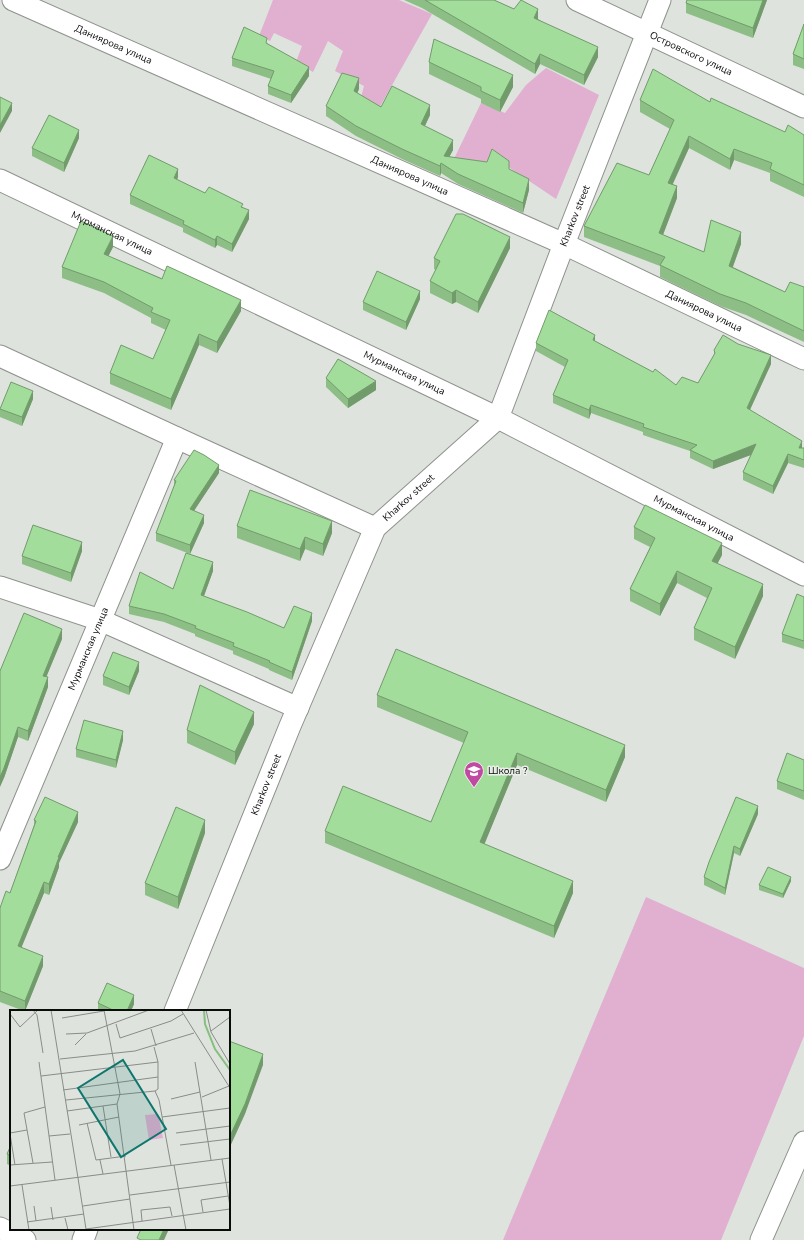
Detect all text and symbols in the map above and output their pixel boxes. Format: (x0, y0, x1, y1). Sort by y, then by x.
street label: Даниярова улица (73, 21, 154, 68)
street label: Островского улица (647, 28, 735, 79)
street label: Даниярова улица (369, 152, 451, 199)
street label: Kharkov street (557, 183, 594, 249)
street label: Мурманская улица (69, 208, 155, 259)
street label: Даниярова улица (664, 287, 745, 335)
street label: Мурманская улица (361, 348, 447, 399)
street label: Kharkov street (380, 471, 438, 525)
street label: Мурманская улица (651, 492, 737, 545)
street label: Мурманская улица (65, 605, 112, 693)
street label: Kharkov street (248, 752, 285, 817)
school or university icon: Школа ? (463, 760, 485, 788)
place label: Школа ? (488, 764, 528, 778)
inset map (10, 1010, 230, 1230)

